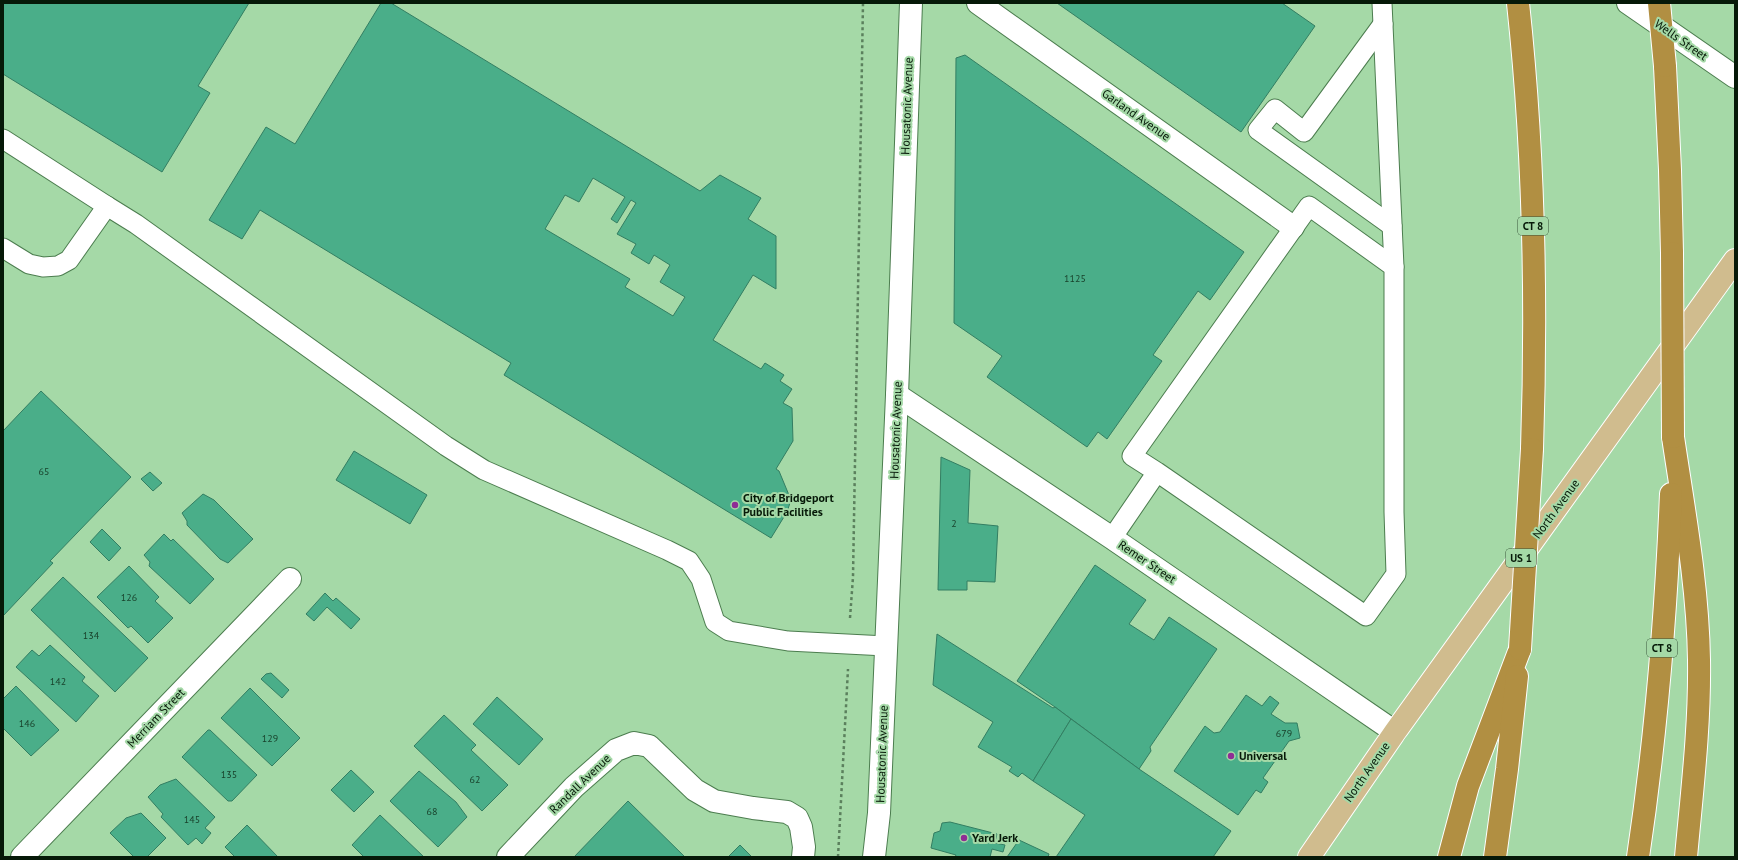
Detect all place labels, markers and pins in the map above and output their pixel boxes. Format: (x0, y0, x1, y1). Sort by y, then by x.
place label: City of Bridgeport Public Facilities (743, 490, 834, 519)
marker: City of Bridgeport Public Facilities (730, 500, 740, 510)
place label: Universal (1239, 748, 1287, 763)
marker: Universal (1226, 751, 1236, 761)
place label: Yard Jerk (971, 830, 1018, 845)
marker: Yard Jerk (959, 833, 969, 843)

